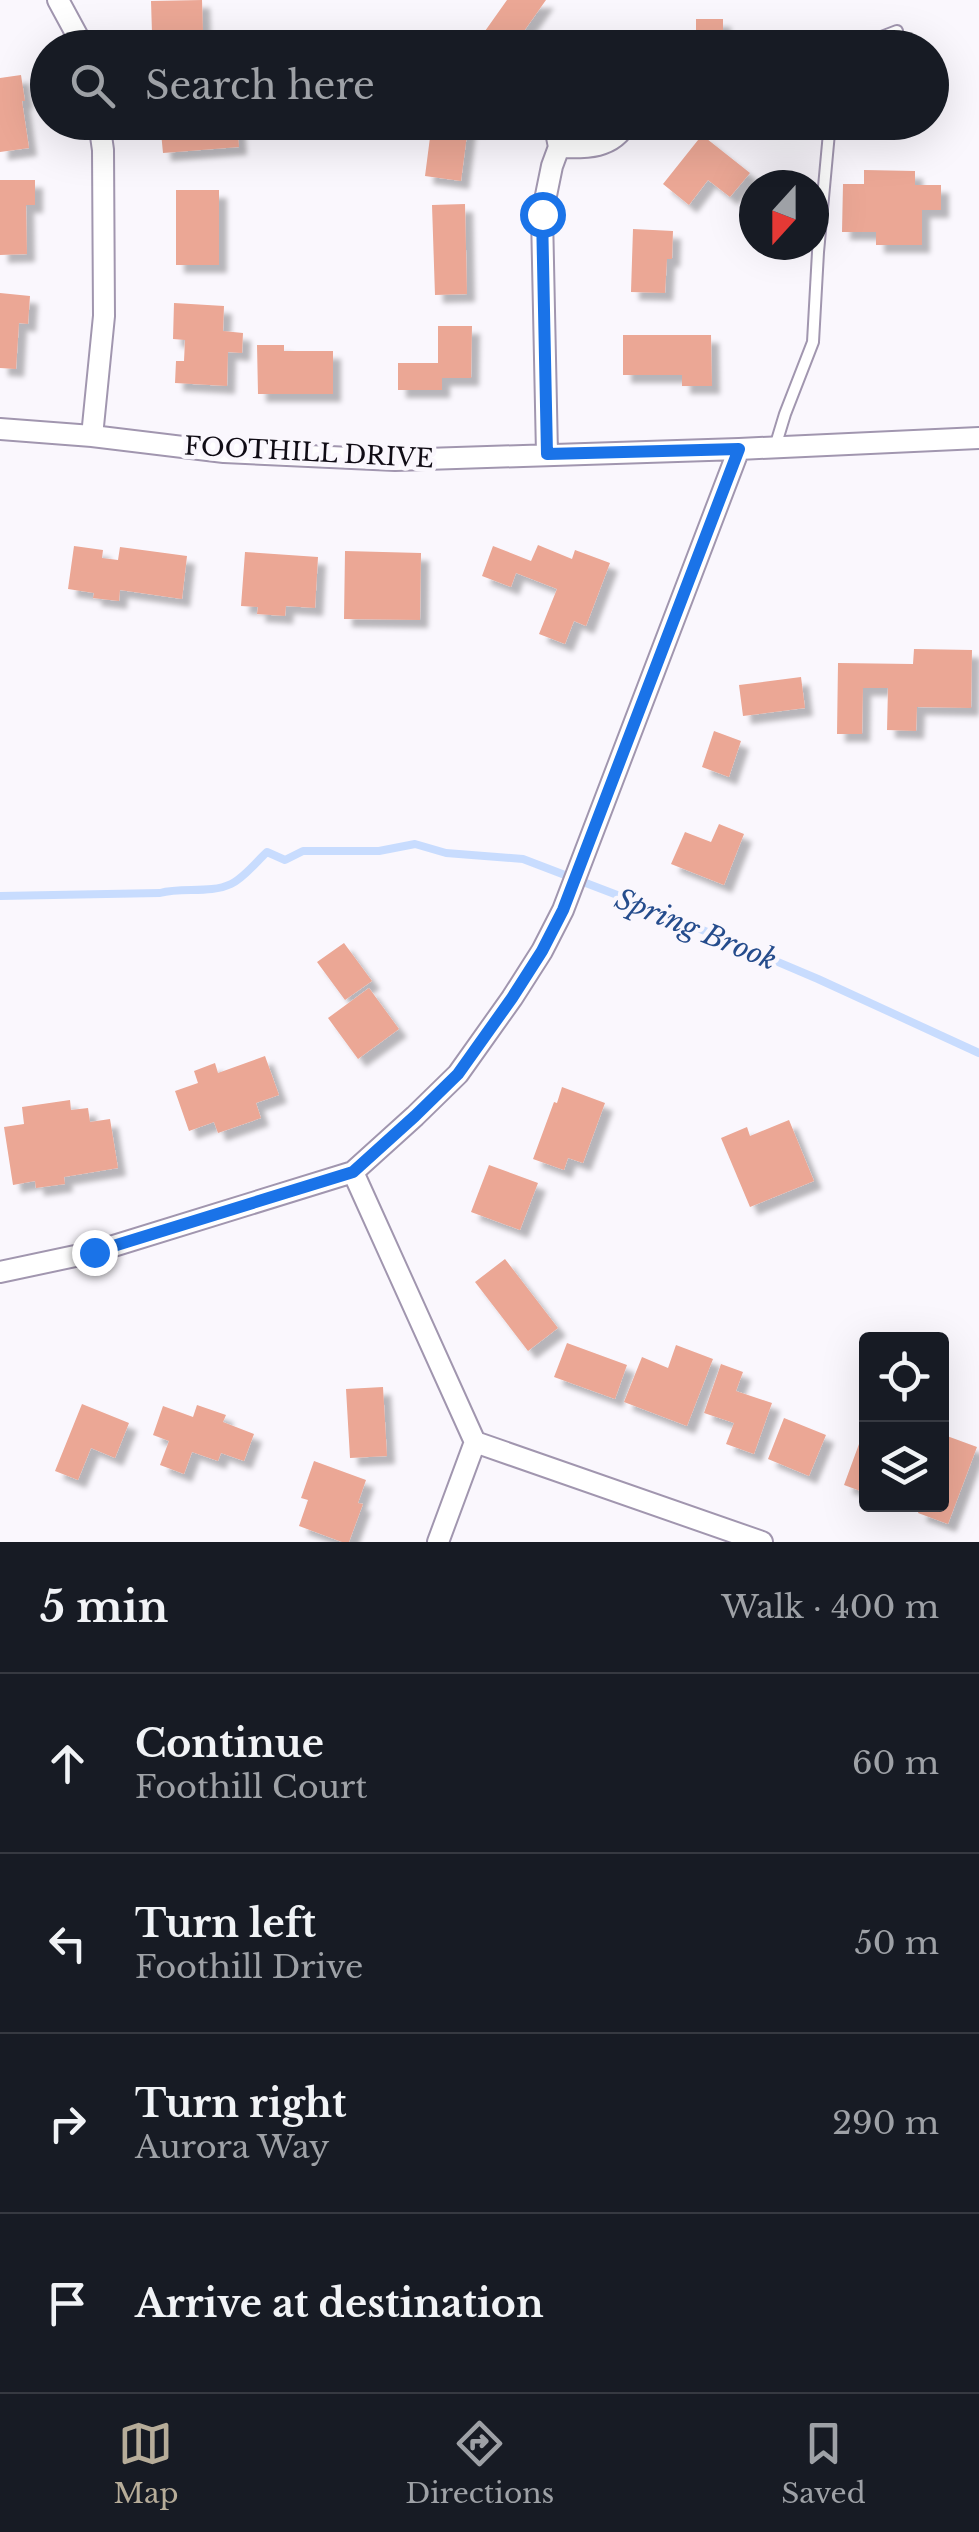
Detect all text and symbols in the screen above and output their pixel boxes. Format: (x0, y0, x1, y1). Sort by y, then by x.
search box (30, 30, 949, 140)
icon: search (65, 58, 120, 113)
text: Search here (145, 62, 375, 109)
north arrow (739, 170, 829, 260)
route start (520, 192, 566, 238)
street label: FOOTHILL DRIVE (183, 430, 434, 475)
water label: Spring Brook (610, 881, 782, 978)
route end (72, 1230, 118, 1276)
map controls (859, 1332, 949, 1512)
button: locate (859, 1332, 949, 1422)
button: layers (859, 1422, 949, 1512)
text: 5 min (40, 1581, 168, 1633)
text: Walk · 400 m (721, 1587, 939, 1627)
text: Continue (135, 1720, 324, 1767)
icon: ahead (40, 1736, 95, 1791)
text: 60 m (852, 1743, 939, 1783)
text: Foothill Court (135, 1767, 367, 1807)
text: Turn left (135, 1900, 316, 1947)
icon: left (40, 1916, 95, 1971)
text: 50 m (854, 1923, 939, 1963)
text: Foothill Drive (135, 1947, 363, 1987)
text: Turn right (135, 2080, 346, 2127)
icon: right (40, 2096, 95, 2151)
text: 290 m (832, 2103, 939, 2143)
text: Aurora Way (135, 2127, 329, 2167)
icon: arrive (40, 2276, 95, 2331)
text: Arrive at destination (135, 2280, 544, 2327)
tab: Map (113, 2416, 178, 2511)
tab: Directions (405, 2416, 554, 2511)
tab: Saved (781, 2416, 866, 2511)

